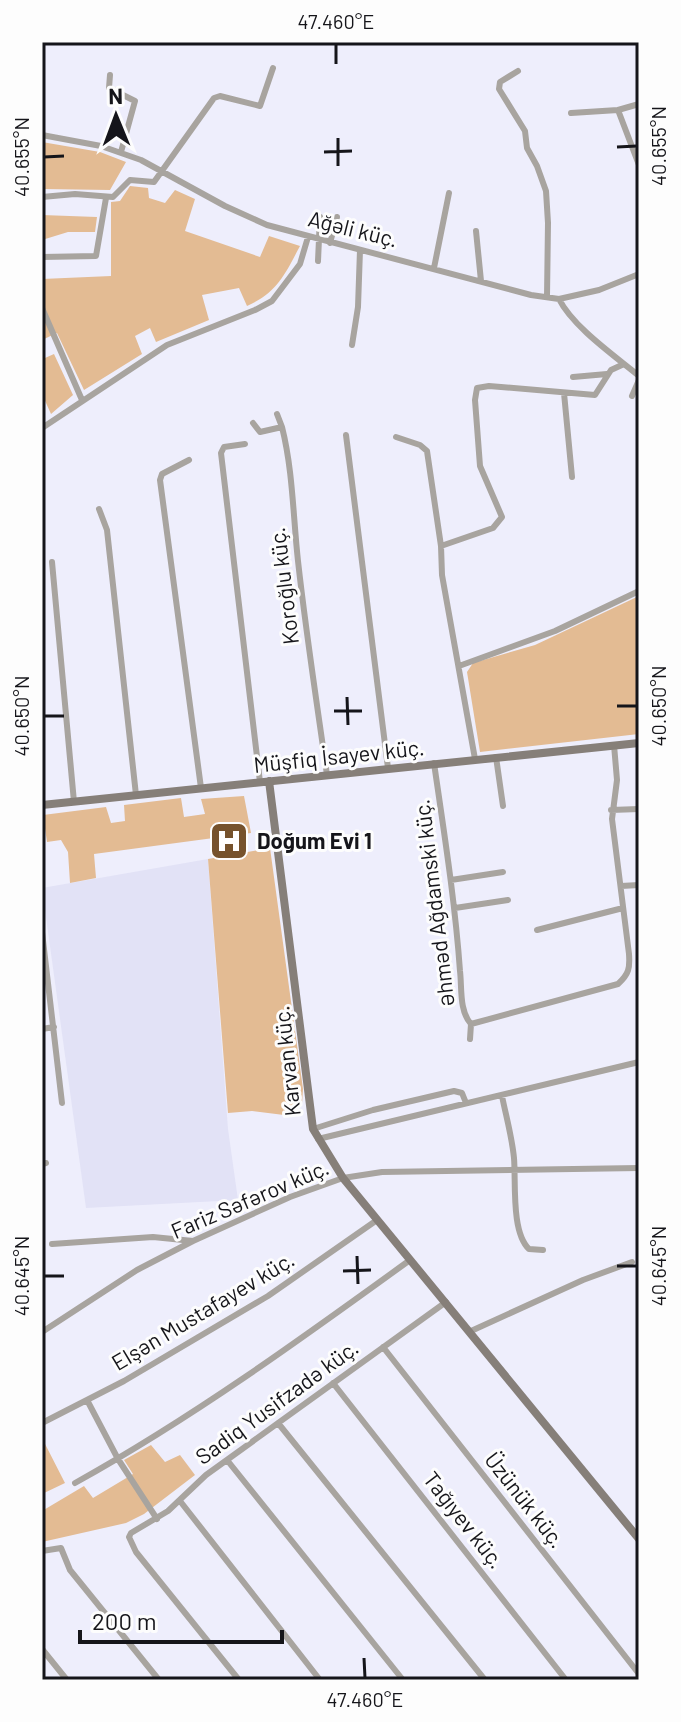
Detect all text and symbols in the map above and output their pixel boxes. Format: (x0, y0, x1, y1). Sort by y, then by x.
text: 47.460°E (298, 9, 374, 33)
north arrow (76, 76, 156, 156)
text: N (108, 82, 123, 108)
text: 40.655°N (646, 106, 670, 186)
text: 40.655°N (9, 117, 33, 197)
street label: Ağəli küç. (306, 204, 401, 252)
street label: Koroğlu küç. (263, 526, 303, 646)
text: 40.650°N (646, 666, 670, 746)
text: 40.650°N (9, 676, 33, 756)
street label: Müşfiq İsayev küç. (252, 733, 426, 777)
street label: Əhməd Ağdamski küç. (407, 798, 459, 1008)
hospital icon: Doğum Evi 1 (208, 820, 250, 862)
place label: Doğum Evi 1 (257, 827, 372, 853)
street label: Karvan küç. (267, 1005, 305, 1118)
street label: Fariz Səfərov küç. (167, 1153, 333, 1243)
text: 40.645°N (646, 1226, 670, 1306)
text: 40.645°N (9, 1236, 33, 1316)
street label: Elşən Mustafayev küç. (106, 1245, 299, 1375)
street label: Sadiq Yusifzadə küç. (190, 1333, 363, 1469)
street label: Üzünük küç. (480, 1446, 571, 1553)
street label: Tağıyev küç. (419, 1466, 511, 1573)
scale bar (80, 1594, 282, 1644)
text: 200 m (92, 1606, 157, 1635)
text: 47.460°E (327, 1687, 403, 1711)

